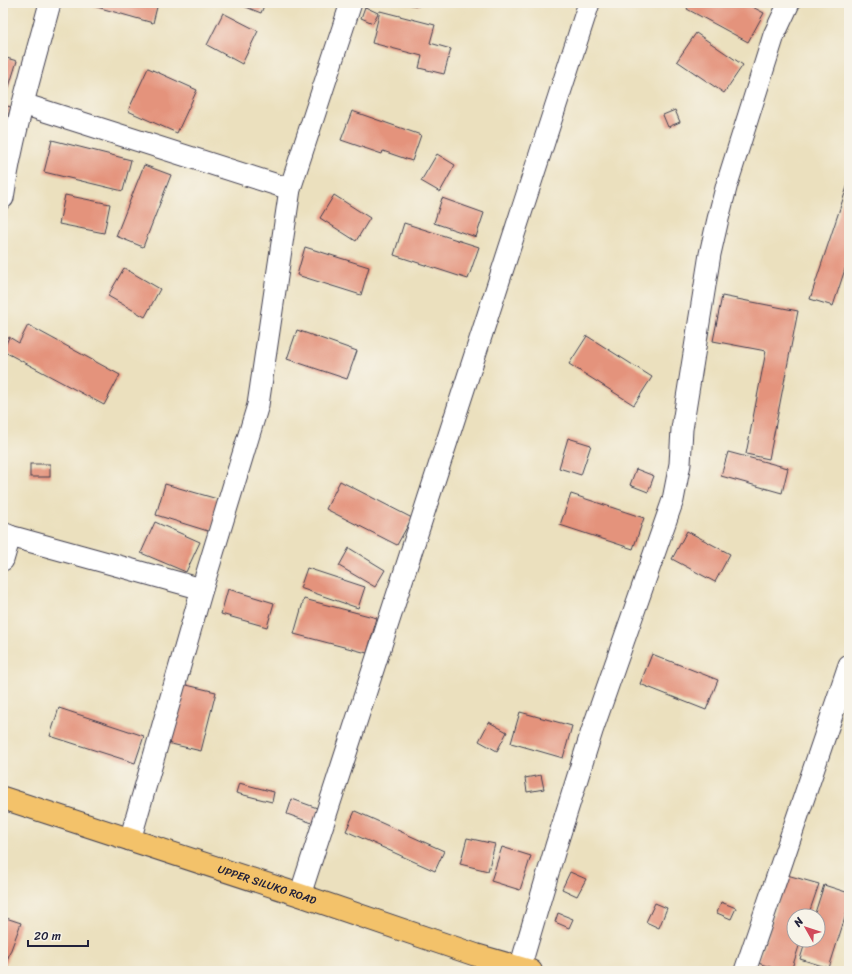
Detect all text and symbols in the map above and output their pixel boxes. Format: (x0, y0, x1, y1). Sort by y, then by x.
street label: UPPER SILUKO ROAD (215, 860, 319, 910)
north arrow (786, 908, 826, 948)
text: N (788, 913, 809, 932)
scale bar (28, 922, 88, 948)
text: 20 m (34, 925, 61, 947)

